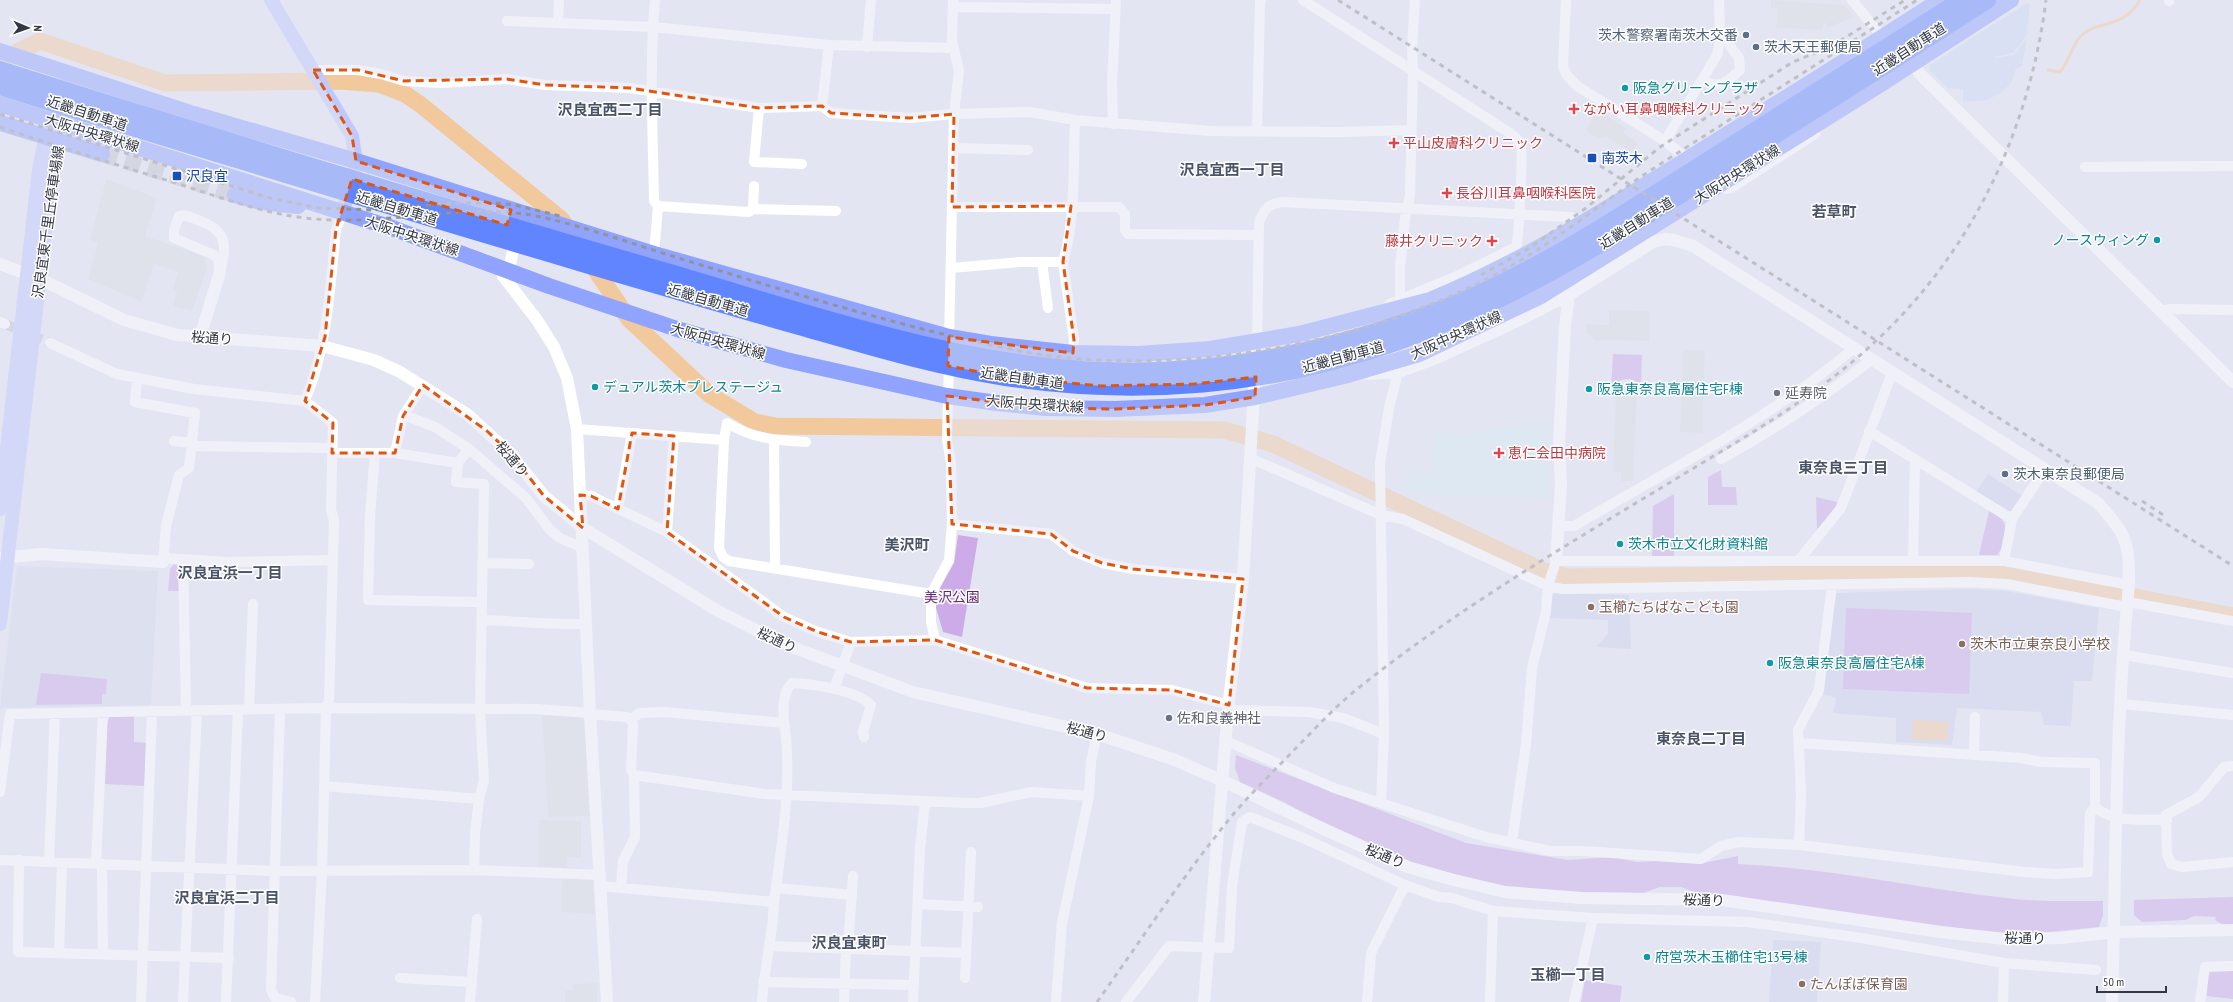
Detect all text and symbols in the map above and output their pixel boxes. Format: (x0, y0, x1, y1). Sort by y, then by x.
north arrow (8, 8, 48, 48)
street label: 近畿自動車道 (1869, 19, 1949, 79)
text: N (31, 25, 45, 32)
place label: 茨木警察署南茨木交番 (1598, 26, 1738, 44)
marker: 茨木警察署南茨木交番 (1741, 30, 1751, 40)
place label: 茨木天王郵便局 (1764, 38, 1862, 56)
marker: 茨木天王郵便局 (1751, 42, 1761, 52)
place label: 阪急グリーンプラザ (1633, 79, 1758, 97)
marker: 阪急グリーンプラザ (1620, 83, 1630, 93)
street label: 近畿自動車道 (44, 91, 130, 135)
district label: 沢良宜西二丁目 (557, 100, 663, 119)
place label: ながい耳鼻咽喉科クリニック (1583, 100, 1765, 118)
marker: ながい耳鼻咽喉科クリニック (1568, 103, 1580, 115)
street label: 大阪中央環状線 (43, 110, 141, 156)
place label: 平山皮膚科クリニック (1403, 134, 1543, 152)
marker: 平山皮膚科クリニック (1388, 137, 1400, 149)
street label: 大阪中央環状線 (1691, 140, 1783, 208)
street label: 沢良宜東千里丘停車場線 (28, 144, 68, 300)
place label: 南茨木 (1601, 149, 1643, 167)
marker: 南茨木 (1586, 152, 1598, 164)
district label: 沢良宜西一丁目 (1179, 160, 1285, 179)
place label: 沢良宜 (186, 167, 228, 185)
marker: 沢良宜 (171, 170, 183, 182)
place label: 長谷川耳鼻咽喉科医院 (1456, 184, 1596, 202)
street label: 近畿自動車道 (354, 187, 440, 229)
marker: 長谷川耳鼻咽喉科医院 (1441, 187, 1453, 199)
street label: 近畿自動車道 (1596, 193, 1676, 253)
district label: 若草町 (1811, 202, 1857, 221)
street label: 大阪中央環状線 (363, 212, 461, 260)
place label: ノースウィング (2052, 231, 2149, 249)
place label: 藤井クリニック (1385, 232, 1483, 250)
marker: 藤井クリニック (1486, 235, 1498, 247)
marker: ノースウィング (2152, 235, 2162, 245)
street label: 近畿自動車道 (665, 280, 751, 320)
street label: 大阪中央環状線 (1408, 307, 1504, 363)
street label: 大阪中央環状線 (668, 319, 768, 363)
street label: 桜通り (190, 328, 234, 348)
street label: 近畿自動車道 (1300, 337, 1386, 377)
street label: 近畿自動車道 (979, 363, 1065, 393)
place label: デュアル茨木プレステージュ (603, 378, 783, 396)
place label: 阪急東奈良高層住宅F棟 (1597, 380, 1743, 398)
marker: デュアル茨木プレステージュ (590, 382, 600, 392)
marker: 阪急東奈良高層住宅F棟 (1584, 384, 1594, 394)
place label: 延寿院 (1785, 384, 1827, 402)
marker: 延寿院 (1772, 388, 1782, 398)
street label: 大阪中央環状線 (985, 392, 1085, 416)
street label: 桜通り (492, 437, 532, 481)
place label: 恵仁会田中病院 (1508, 444, 1606, 462)
marker: 恵仁会田中病院 (1493, 447, 1505, 459)
district label: 東奈良三丁目 (1798, 458, 1888, 477)
place label: 茨木東奈良郵便局 (2013, 465, 2125, 483)
marker: 茨木東奈良郵便局 (2000, 469, 2010, 479)
district label: 美沢町 (884, 535, 930, 554)
place label: 茨木市立文化財資料館 (1628, 535, 1768, 553)
marker: 茨木市立文化財資料館 (1615, 539, 1625, 549)
district label: 沢良宜浜一丁目 (177, 563, 283, 582)
park label: 美沢公園 (924, 588, 980, 606)
place label: 玉櫛たちばなこども園 (1599, 598, 1739, 616)
marker: 玉櫛たちばなこども園 (1586, 602, 1596, 612)
street label: 桜通り (754, 623, 800, 657)
place label: 茨木市立東奈良小学校 (1970, 635, 2110, 653)
marker: 茨木市立東奈良小学校 (1957, 639, 1967, 649)
place label: 阪急東奈良高層住宅A棟 (1778, 654, 1925, 672)
marker: 阪急東奈良高層住宅A棟 (1765, 658, 1775, 668)
place label: 佐和良義神社 (1177, 709, 1261, 727)
marker: 佐和良義神社 (1164, 713, 1174, 723)
street label: 桜通り (1064, 718, 1110, 746)
district label: 東奈良二丁目 (1656, 729, 1746, 748)
street label: 桜通り (1362, 840, 1408, 872)
district label: 沢良宜浜二丁目 (174, 888, 280, 907)
street label: 桜通り (1683, 890, 1725, 910)
street label: 桜通り (2004, 929, 2046, 947)
district label: 沢良宜東町 (811, 933, 887, 952)
place label: 府営茨木玉櫛住宅13号棟 (1655, 948, 1808, 966)
marker: 府営茨木玉櫛住宅13号棟 (1642, 952, 1652, 962)
district label: 玉櫛一丁目 (1530, 965, 1606, 984)
scale bar (2097, 968, 2166, 994)
text: 50 m (2103, 974, 2124, 989)
place label: たんぽぽ保育園 (1810, 975, 1908, 993)
marker: たんぽぽ保育園 (1797, 979, 1807, 989)

